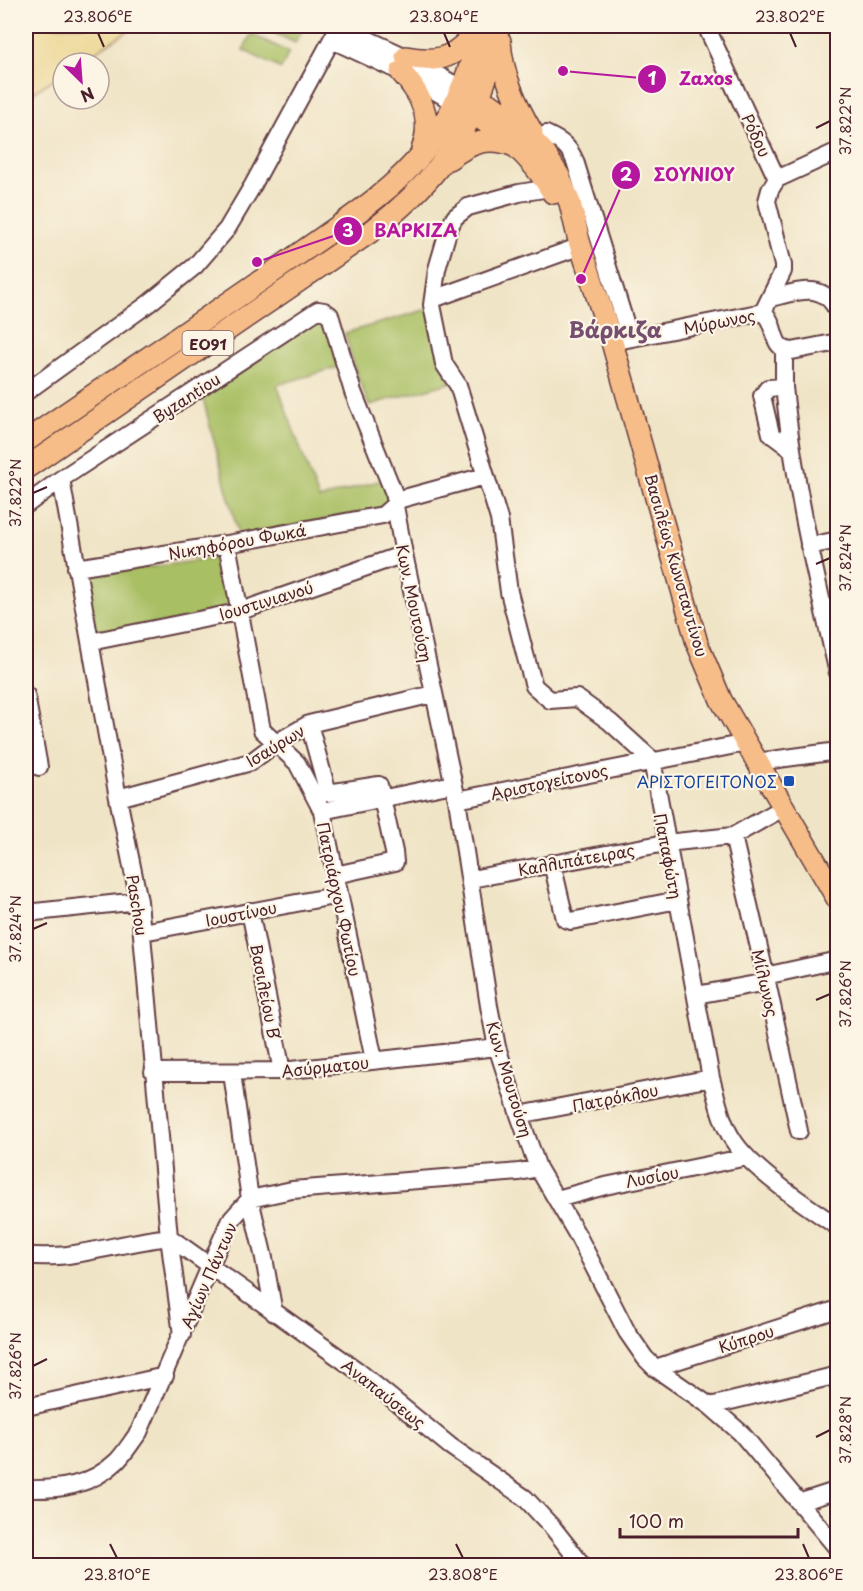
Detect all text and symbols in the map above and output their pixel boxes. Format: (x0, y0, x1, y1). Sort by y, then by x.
text: 23.806°E (63, 4, 133, 27)
text: 23.804°E (409, 4, 479, 27)
text: 23.802°E (755, 4, 825, 27)
north arrow (51, 51, 111, 111)
callout: Zaxos (637, 61, 745, 97)
text: 1 (648, 64, 657, 91)
text: Zaxos (679, 64, 733, 91)
text: N (77, 82, 99, 109)
text: 37.822°N (833, 87, 856, 155)
street label: Ρόδου (737, 109, 777, 161)
callout: ΣΟΥΝΙΟΥ (611, 157, 746, 193)
text: 2 (620, 160, 633, 187)
text: ΣΟΥΝΙΟΥ (653, 160, 735, 187)
callout: ΒΑΡΚΙΖΑ (333, 213, 470, 249)
text: 3 (342, 216, 354, 243)
text: ΒΑΡΚΙΖΑ (374, 216, 458, 243)
street label: Μύρωνος (681, 302, 757, 340)
district label: Βάρκιζα (568, 312, 662, 345)
road number: ΕΟ91 (182, 331, 234, 355)
street label: Byzantiou (147, 366, 225, 428)
text: 37.822°N (3, 459, 26, 527)
street label: Βασιλέως Κωνσταντίνου (639, 471, 715, 659)
street label: Νικηφόρου Φωκά (166, 517, 308, 565)
text: 37.824°N (833, 524, 856, 592)
street label: Κων. Μουτούση (391, 542, 439, 664)
street label: Ιουστινιανού (216, 574, 316, 626)
street label: Ισαύρων (241, 718, 309, 772)
street label: Αριστογείτονος (488, 757, 610, 805)
place label: ΑΡΙΣΤΟΓΕΙΤΟΝΟΣ (637, 769, 777, 793)
marker: ΑΡΙΣΤΟΓΕΙΤΟΝΟΣ (782, 774, 796, 788)
street label: Παπαφώτη (649, 811, 689, 901)
street label: Πατριάρχου Φωτίου (312, 820, 368, 978)
street label: Καλλιπάτειρας (516, 837, 636, 881)
street label: Paschou (121, 873, 155, 937)
street label: Ιουστίνου (203, 894, 279, 932)
text: 37.824°N (3, 895, 26, 963)
street label: Βασιλείου Β΄ (245, 942, 287, 1042)
street label: Μίλωνος (747, 947, 785, 1019)
text: 37.826°N (833, 960, 856, 1028)
street label: Κων. Μουτούση (481, 1018, 539, 1140)
street label: Ασύρματου (280, 1049, 370, 1083)
street label: Πατρόκλου (570, 1077, 660, 1117)
street label: Λυσίου (623, 1159, 681, 1193)
street label: Αγίων Πάντων (174, 1218, 242, 1332)
street label: Κύπρου (715, 1318, 777, 1358)
text: 37.826°N (3, 1332, 26, 1400)
street label: Αναπαύσεως (337, 1352, 431, 1434)
text: 37.828°N (833, 1396, 856, 1464)
scale bar (620, 1501, 798, 1539)
text: 100 m (629, 1507, 684, 1534)
text: 23.810°E (83, 1562, 151, 1585)
text: 23.808°E (428, 1562, 498, 1585)
text: 23.806°E (774, 1562, 844, 1585)

